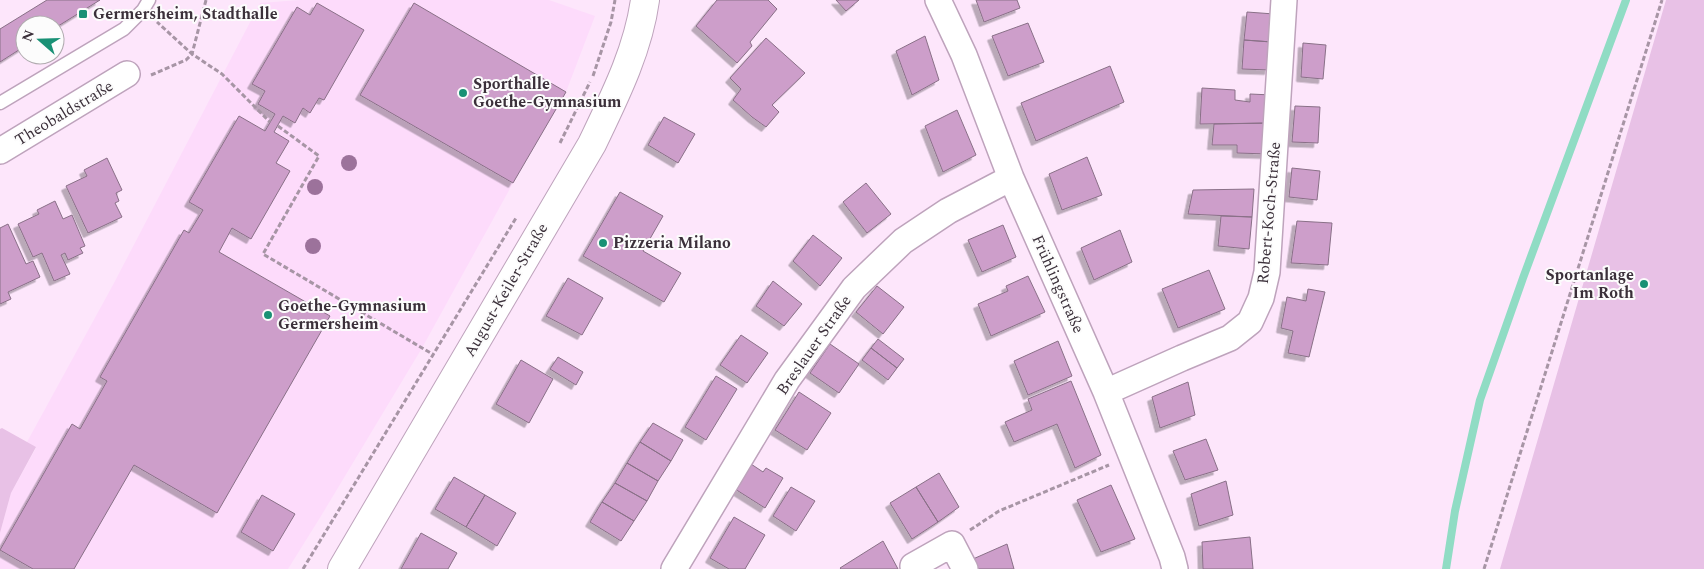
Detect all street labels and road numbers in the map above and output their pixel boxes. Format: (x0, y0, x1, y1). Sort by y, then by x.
street label: Theobaldstraße (10, 74, 118, 152)
street label: Robert-Koch-Straße (1251, 141, 1287, 285)
street label: August-Keiler-Straße (458, 219, 554, 361)
street label: Frühlingstraße (1026, 231, 1090, 337)
street label: Breslauer Straße (771, 290, 857, 400)

